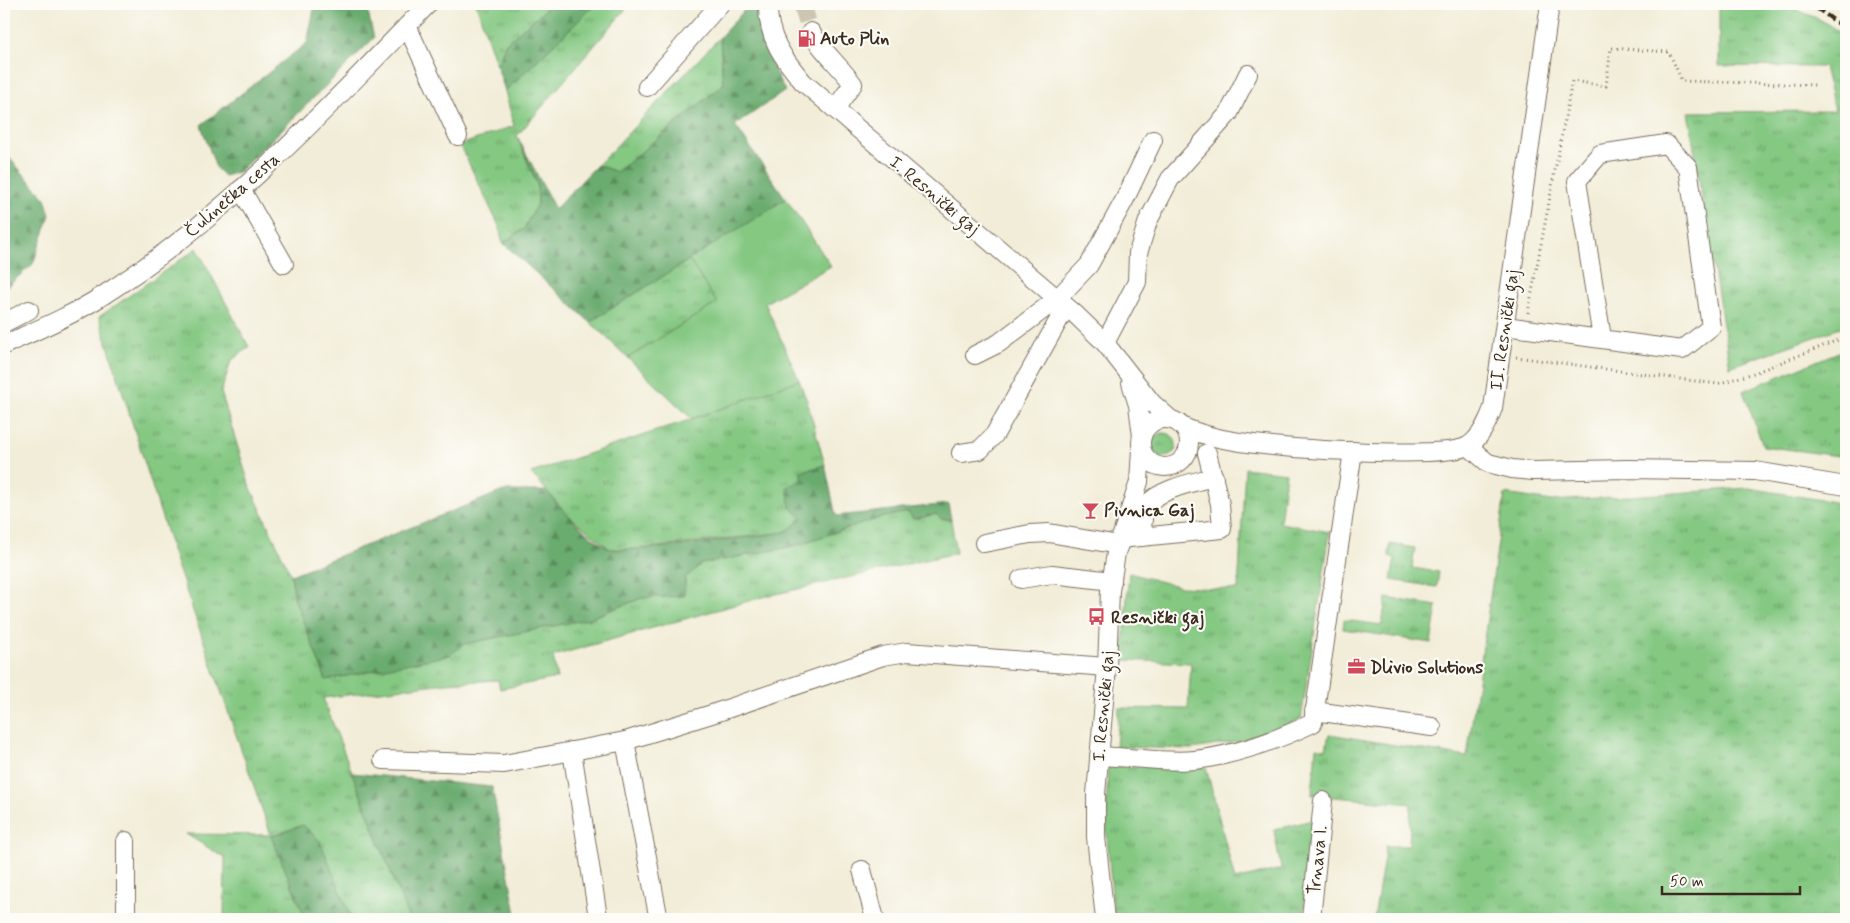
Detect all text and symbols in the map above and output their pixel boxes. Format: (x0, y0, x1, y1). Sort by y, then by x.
place label: Auto Plin (820, 27, 889, 51)
fuel station icon: Auto Plin (796, 28, 816, 48)
street label: Čulinečka cesta (180, 148, 285, 244)
street label: I. Resnički gaj (883, 151, 985, 242)
street label: II. Resnički gaj (1485, 268, 1527, 392)
place label: Pivnica Gaj (1104, 499, 1194, 523)
bar icon: Pivnica Gaj (1080, 500, 1100, 520)
place label: Resnički gaj (1111, 606, 1204, 632)
bus stop icon: Resnički gaj (1087, 607, 1107, 627)
street label: I. Resnički gaj (1087, 650, 1123, 763)
place label: Dlivio Solutions (1370, 656, 1483, 680)
office icon: Dlivio Solutions (1346, 657, 1366, 677)
street label: Trnava I. (1302, 824, 1334, 896)
scale bar (1662, 863, 1800, 895)
text: 50 m (1670, 872, 1704, 892)

